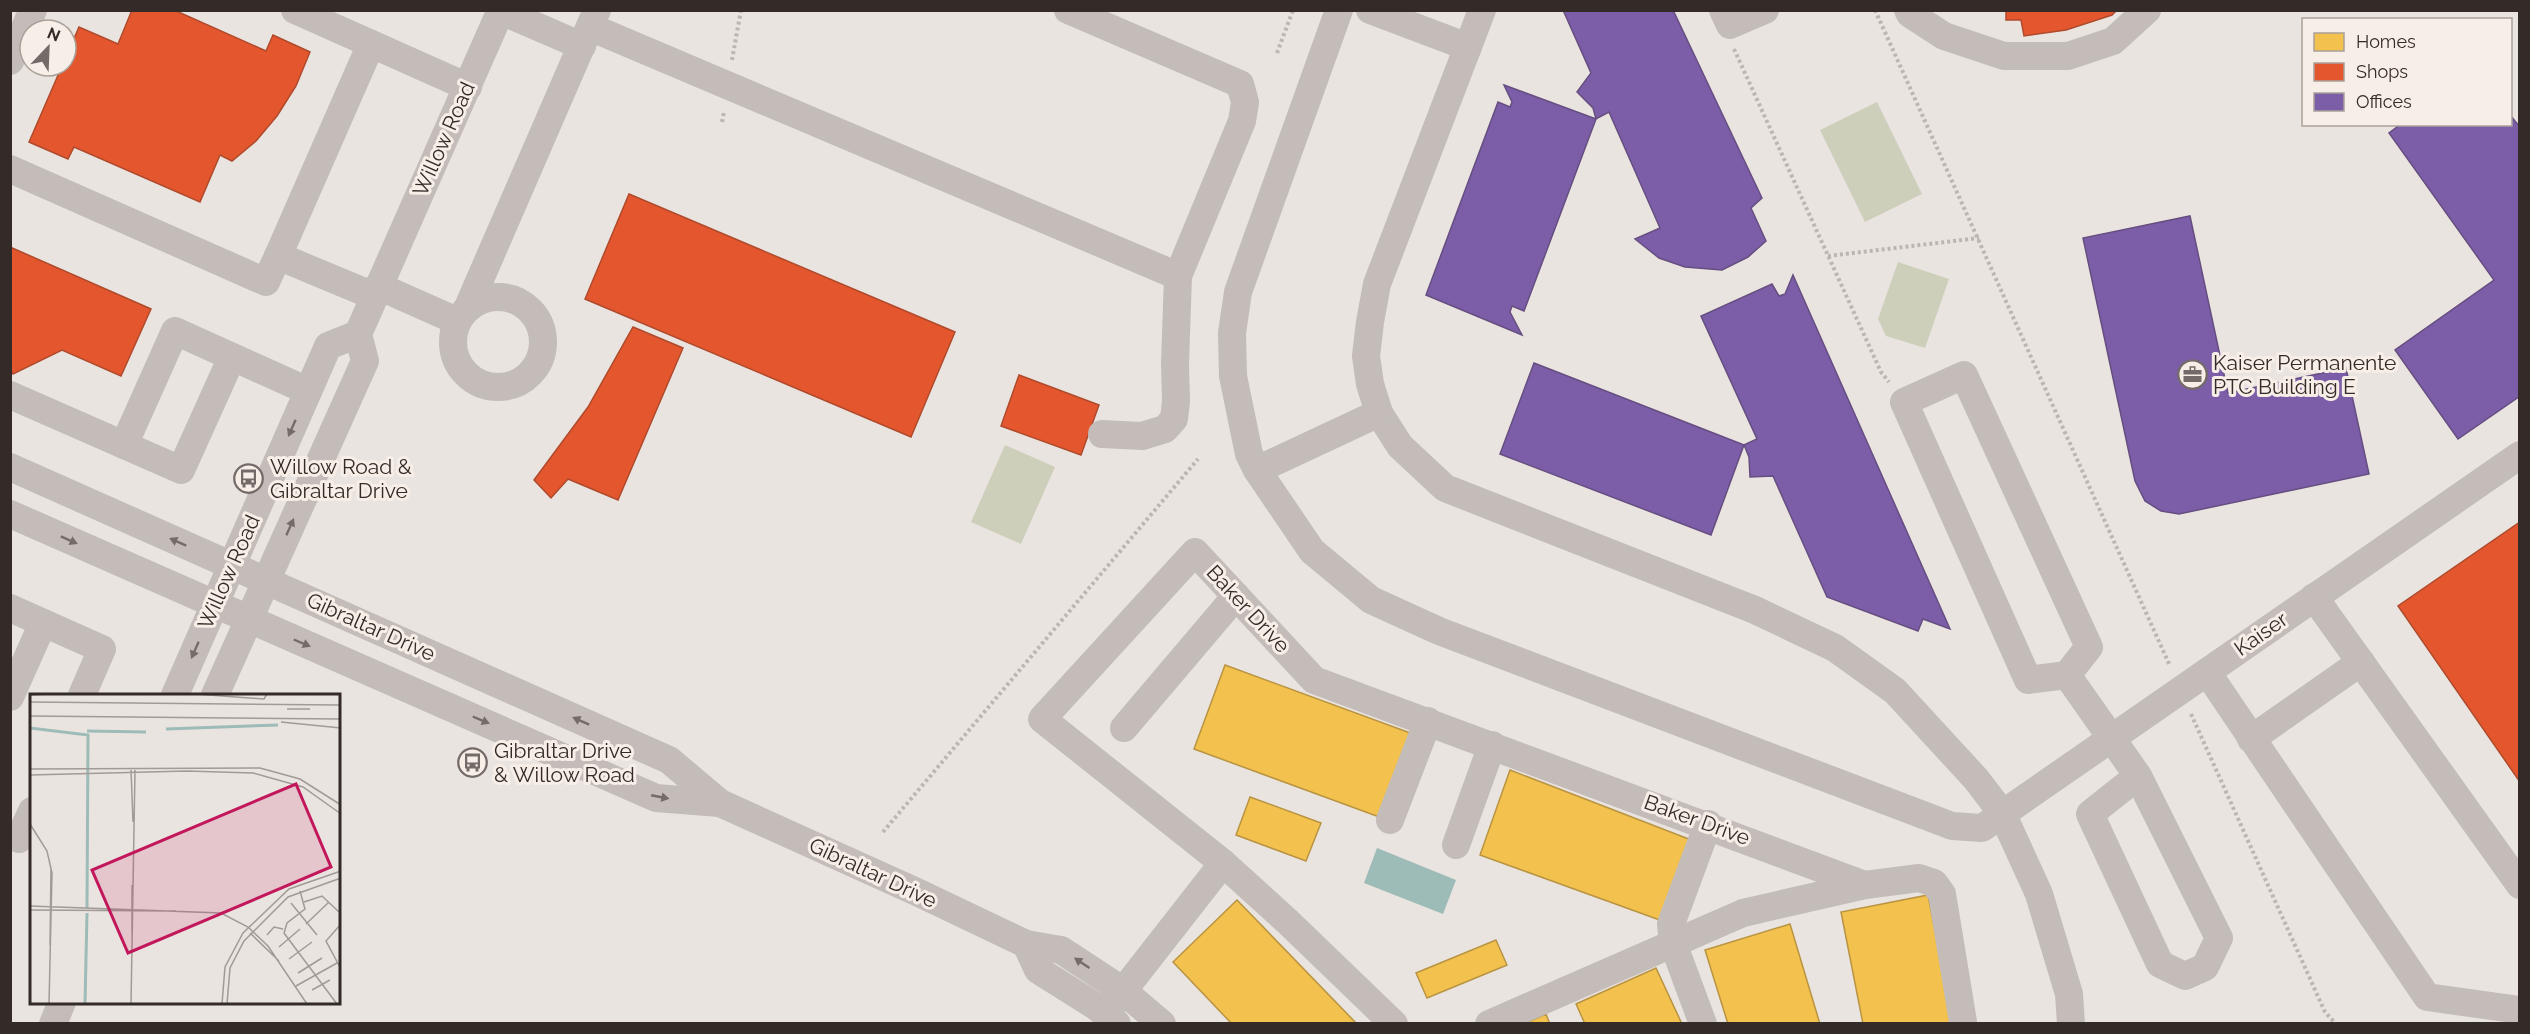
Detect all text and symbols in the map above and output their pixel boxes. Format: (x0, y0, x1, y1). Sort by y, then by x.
north arrow (18, 18, 78, 78)
legend (2302, 18, 2512, 126)
text: N (44, 24, 63, 46)
text: Homes (2356, 31, 2416, 52)
text: Shops (2356, 61, 2408, 82)
street label: Willow Road (407, 78, 480, 200)
text: Offices (2356, 91, 2412, 112)
place label: Kaiser Permanente PTC Building E (2213, 350, 2396, 399)
office icon: Kaiser Permanente PTC Building E (2176, 359, 2208, 391)
one-way arrow (287, 419, 297, 437)
place label: Willow Road & Gibraltar Drive (270, 454, 412, 503)
bus stop icon: Willow Road & Gibraltar Drive (233, 463, 265, 495)
street label: Willow Road (192, 511, 265, 633)
one-way arrow (286, 519, 295, 536)
one-way arrow (61, 535, 79, 545)
one-way arrow (170, 537, 187, 546)
street label: Baker Drive (1201, 560, 1295, 658)
street label: Gibraltar Drive (303, 587, 439, 666)
street label: Kaiser (2229, 606, 2293, 661)
one-way arrow (294, 638, 312, 648)
one-way arrow (190, 641, 200, 659)
inset map (30, 694, 340, 1004)
one-way arrow (473, 715, 491, 725)
one-way arrow (572, 716, 589, 725)
place label: Gibraltar Drive & Willow Road (494, 738, 635, 787)
bus stop icon: Gibraltar Drive & Willow Road (457, 747, 489, 779)
street label: Baker Drive (1641, 789, 1753, 850)
one-way arrow (651, 793, 670, 802)
street label: Gibraltar Drive (805, 832, 941, 913)
one-way arrow (1074, 957, 1090, 969)

